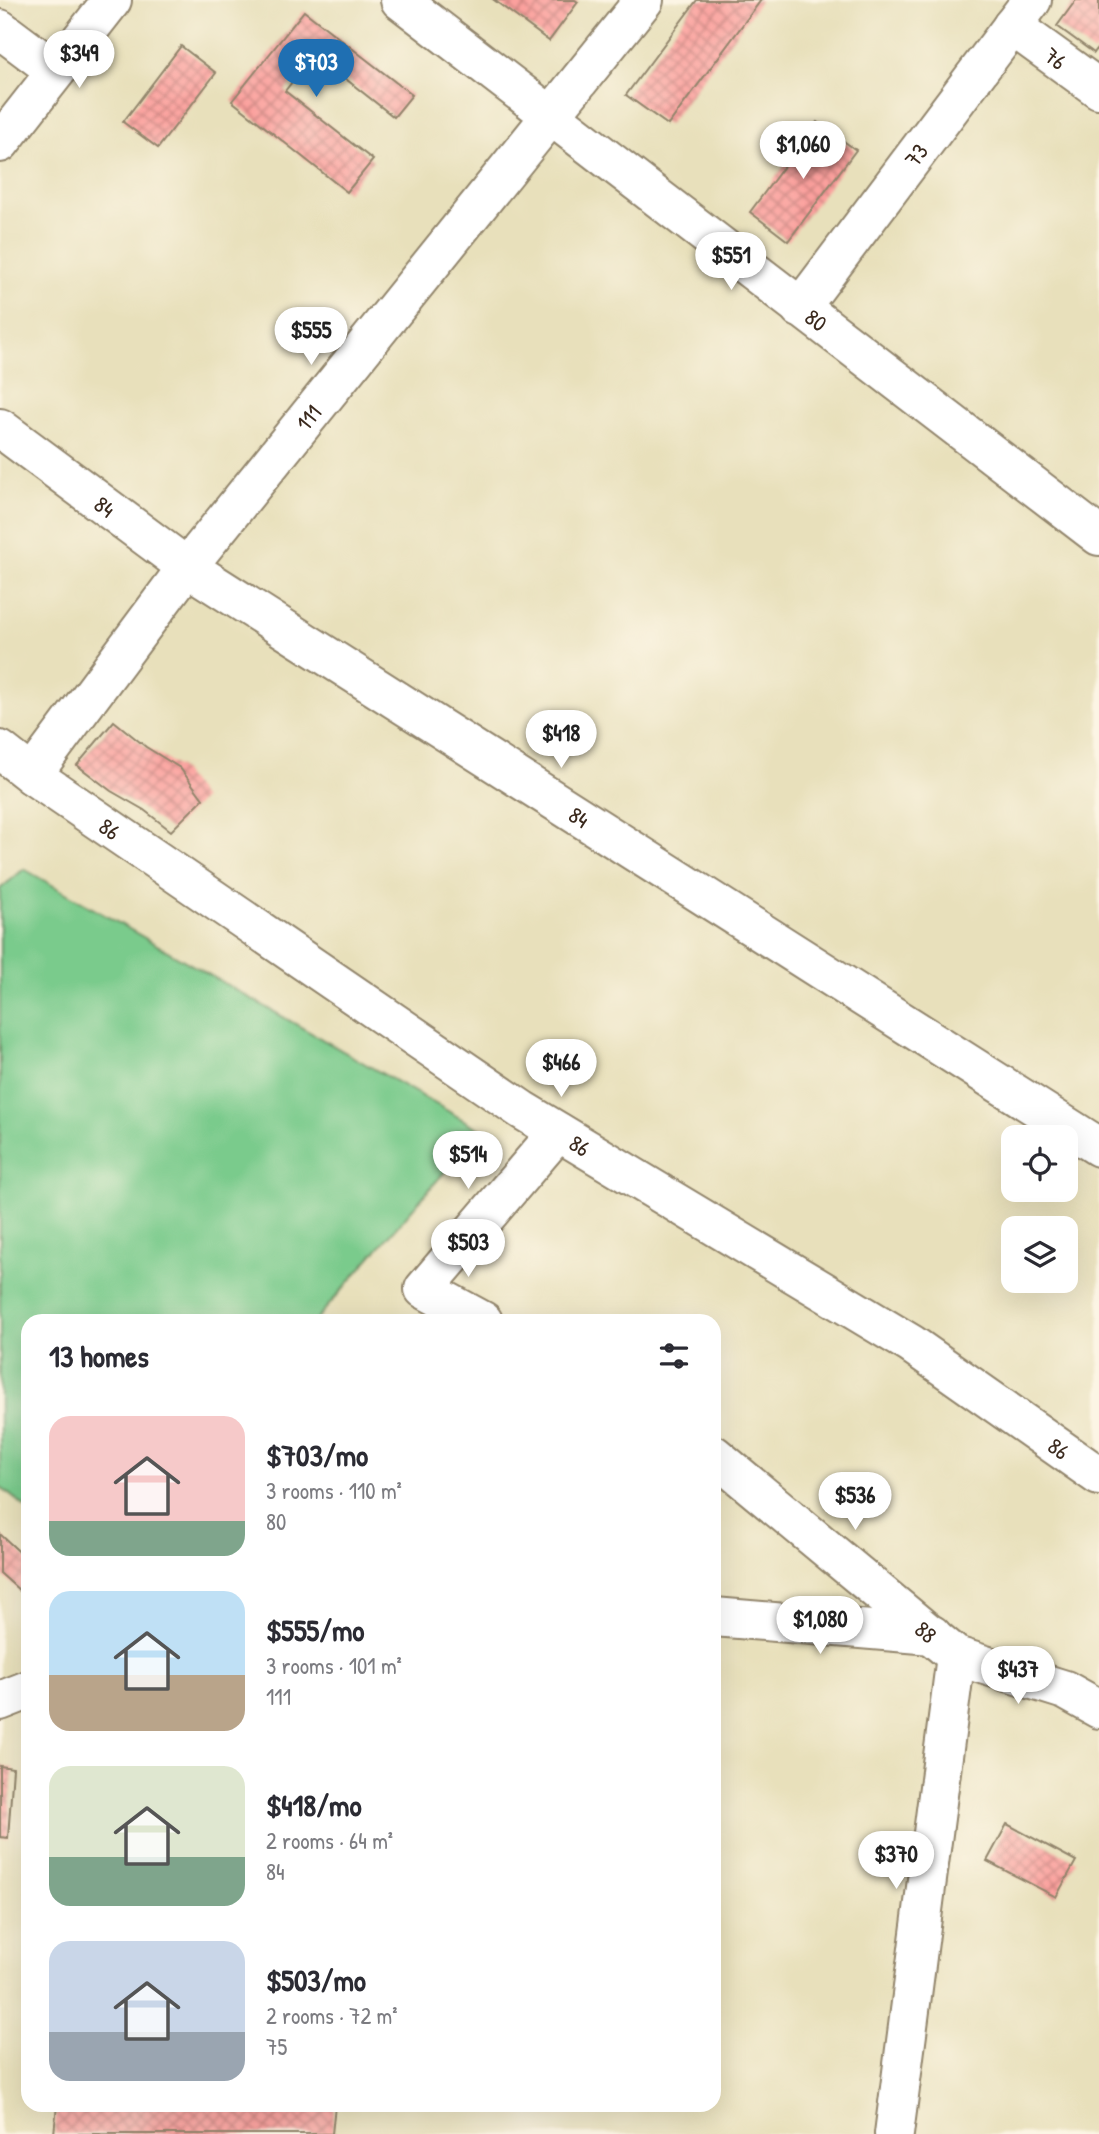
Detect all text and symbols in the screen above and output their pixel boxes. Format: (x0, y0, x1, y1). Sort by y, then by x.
pin: $349 (38, 31, 120, 90)
text: $349 (59, 37, 99, 68)
street label: 76 (1038, 39, 1073, 76)
pin: $703 (275, 40, 357, 99)
text: $703 (294, 46, 338, 77)
pin: $1,060 (746, 122, 860, 181)
text: $1,060 (776, 128, 830, 159)
street label: 73 (897, 137, 934, 173)
pin: $551 (690, 232, 772, 292)
text: $551 (711, 239, 751, 270)
street label: 80 (799, 301, 834, 338)
pin: $555 (270, 308, 352, 367)
text: $555 (291, 314, 331, 345)
street label: 111 (288, 398, 328, 437)
street label: 84 (88, 488, 122, 524)
pin: $418 (520, 710, 602, 770)
text: $418 (542, 717, 580, 748)
street label: 84 (563, 798, 596, 835)
street label: 86 (93, 810, 127, 846)
pin: $466 (520, 1040, 602, 1099)
text: $466 (542, 1046, 580, 1077)
map controls (1001, 1125, 1078, 1293)
button: locate (1001, 1125, 1078, 1202)
street label: 86 (564, 1127, 596, 1163)
pin: $514 (427, 1132, 509, 1191)
text: $514 (449, 1138, 487, 1169)
button: layers (1001, 1216, 1078, 1293)
pin: $503 (427, 1220, 509, 1279)
text: $503 (447, 1226, 489, 1257)
text: 13 homes (49, 1336, 149, 1376)
icon: filters (655, 1337, 693, 1375)
street label: 86 (1042, 1430, 1076, 1466)
text: $703/mo (266, 1435, 368, 1475)
icon: home (105, 1444, 189, 1528)
pin: $536 (814, 1472, 896, 1532)
text: 3 rooms · 110 m² (266, 1475, 402, 1506)
text: $536 (835, 1479, 875, 1510)
text: 80 (266, 1506, 286, 1537)
pin: $1,080 (763, 1596, 877, 1656)
text: $1,080 (792, 1603, 848, 1634)
text: $555/mo (266, 1610, 364, 1650)
street label: 88 (909, 1613, 944, 1650)
icon: home (105, 1619, 189, 1703)
pin: $437 (977, 1646, 1059, 1706)
text: 3 rooms · 101 m² (266, 1650, 402, 1681)
text: $437 (997, 1653, 1039, 1684)
text: 111 (266, 1681, 291, 1712)
text: $418/mo (266, 1785, 362, 1825)
icon: home (105, 1794, 189, 1878)
text: 2 rooms · 64 m² (266, 1825, 393, 1856)
pin: $370 (855, 1832, 937, 1891)
text: $370 (874, 1838, 918, 1869)
text: 84 (266, 1856, 285, 1887)
text: $503/mo (266, 1960, 366, 2000)
icon: home (105, 1969, 189, 2053)
text: 2 rooms · 72 m² (266, 2000, 398, 2031)
text: 75 (266, 2031, 287, 2062)

